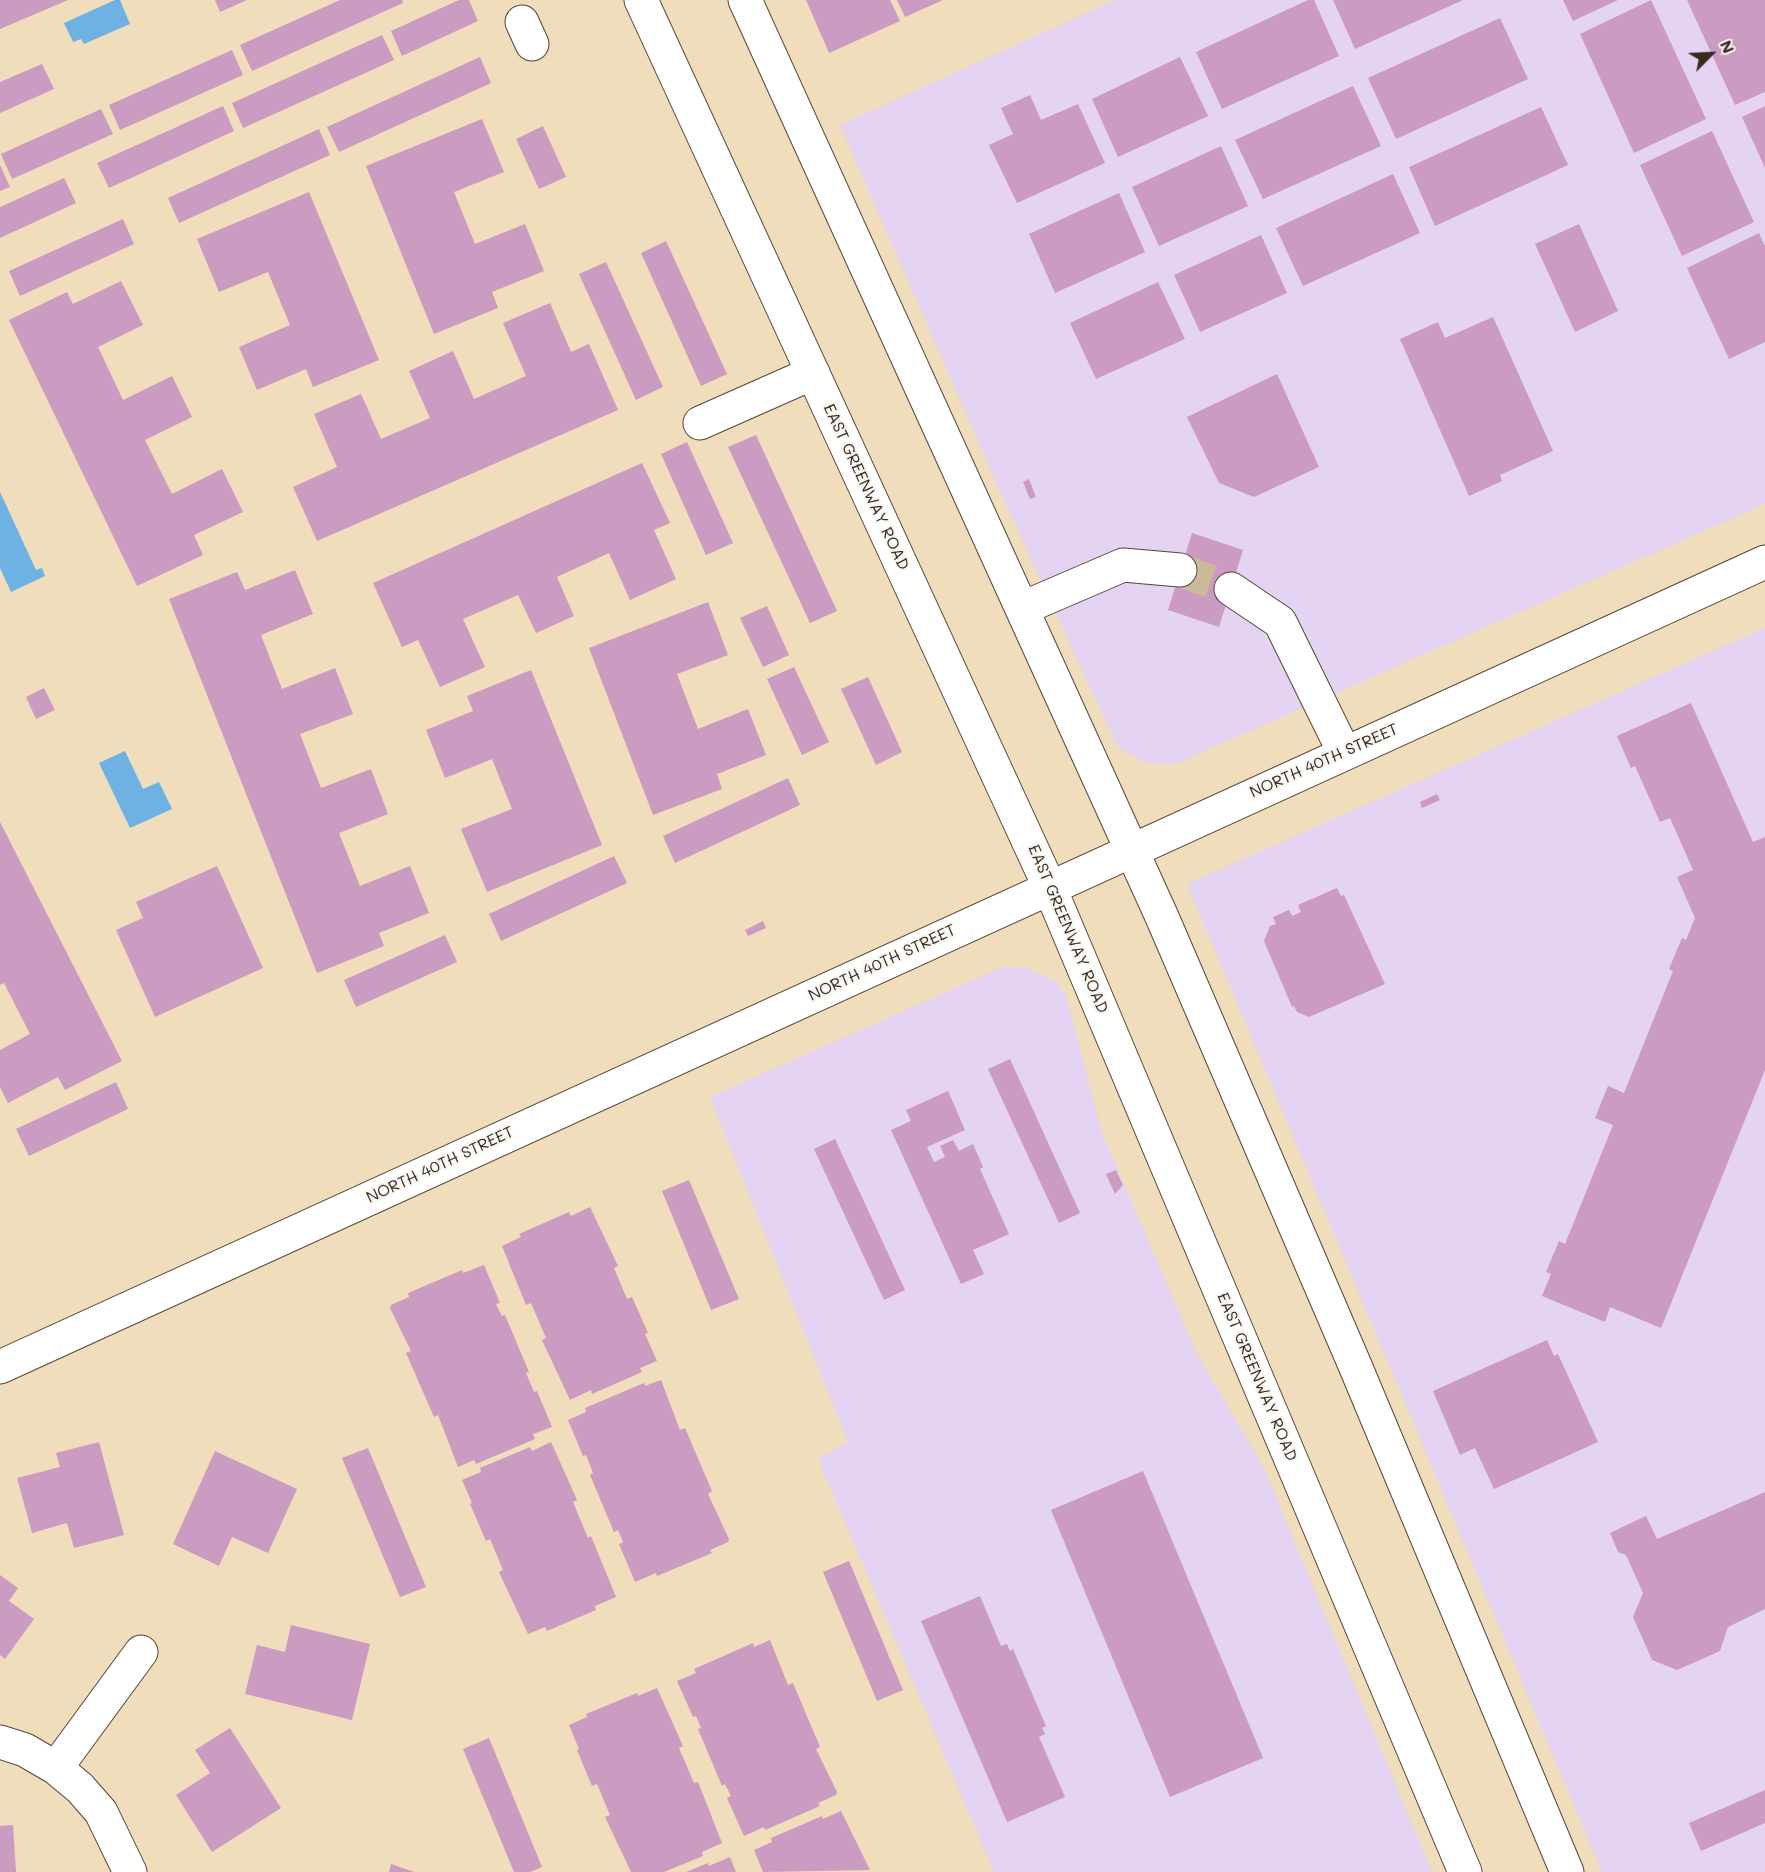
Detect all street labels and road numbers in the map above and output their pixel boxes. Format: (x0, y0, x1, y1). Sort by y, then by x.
street label: EAST GREENWAY ROAD (819, 401, 913, 573)
street label: NORTH 40TH STREET (1247, 720, 1401, 802)
street label: EAST GREENWAY ROAD (1024, 842, 1112, 1016)
street label: NORTH 40TH STREET (805, 920, 959, 1006)
street label: NORTH 40TH STREET (363, 1122, 517, 1208)
street label: EAST GREENWAY ROAD (1213, 1290, 1301, 1464)

